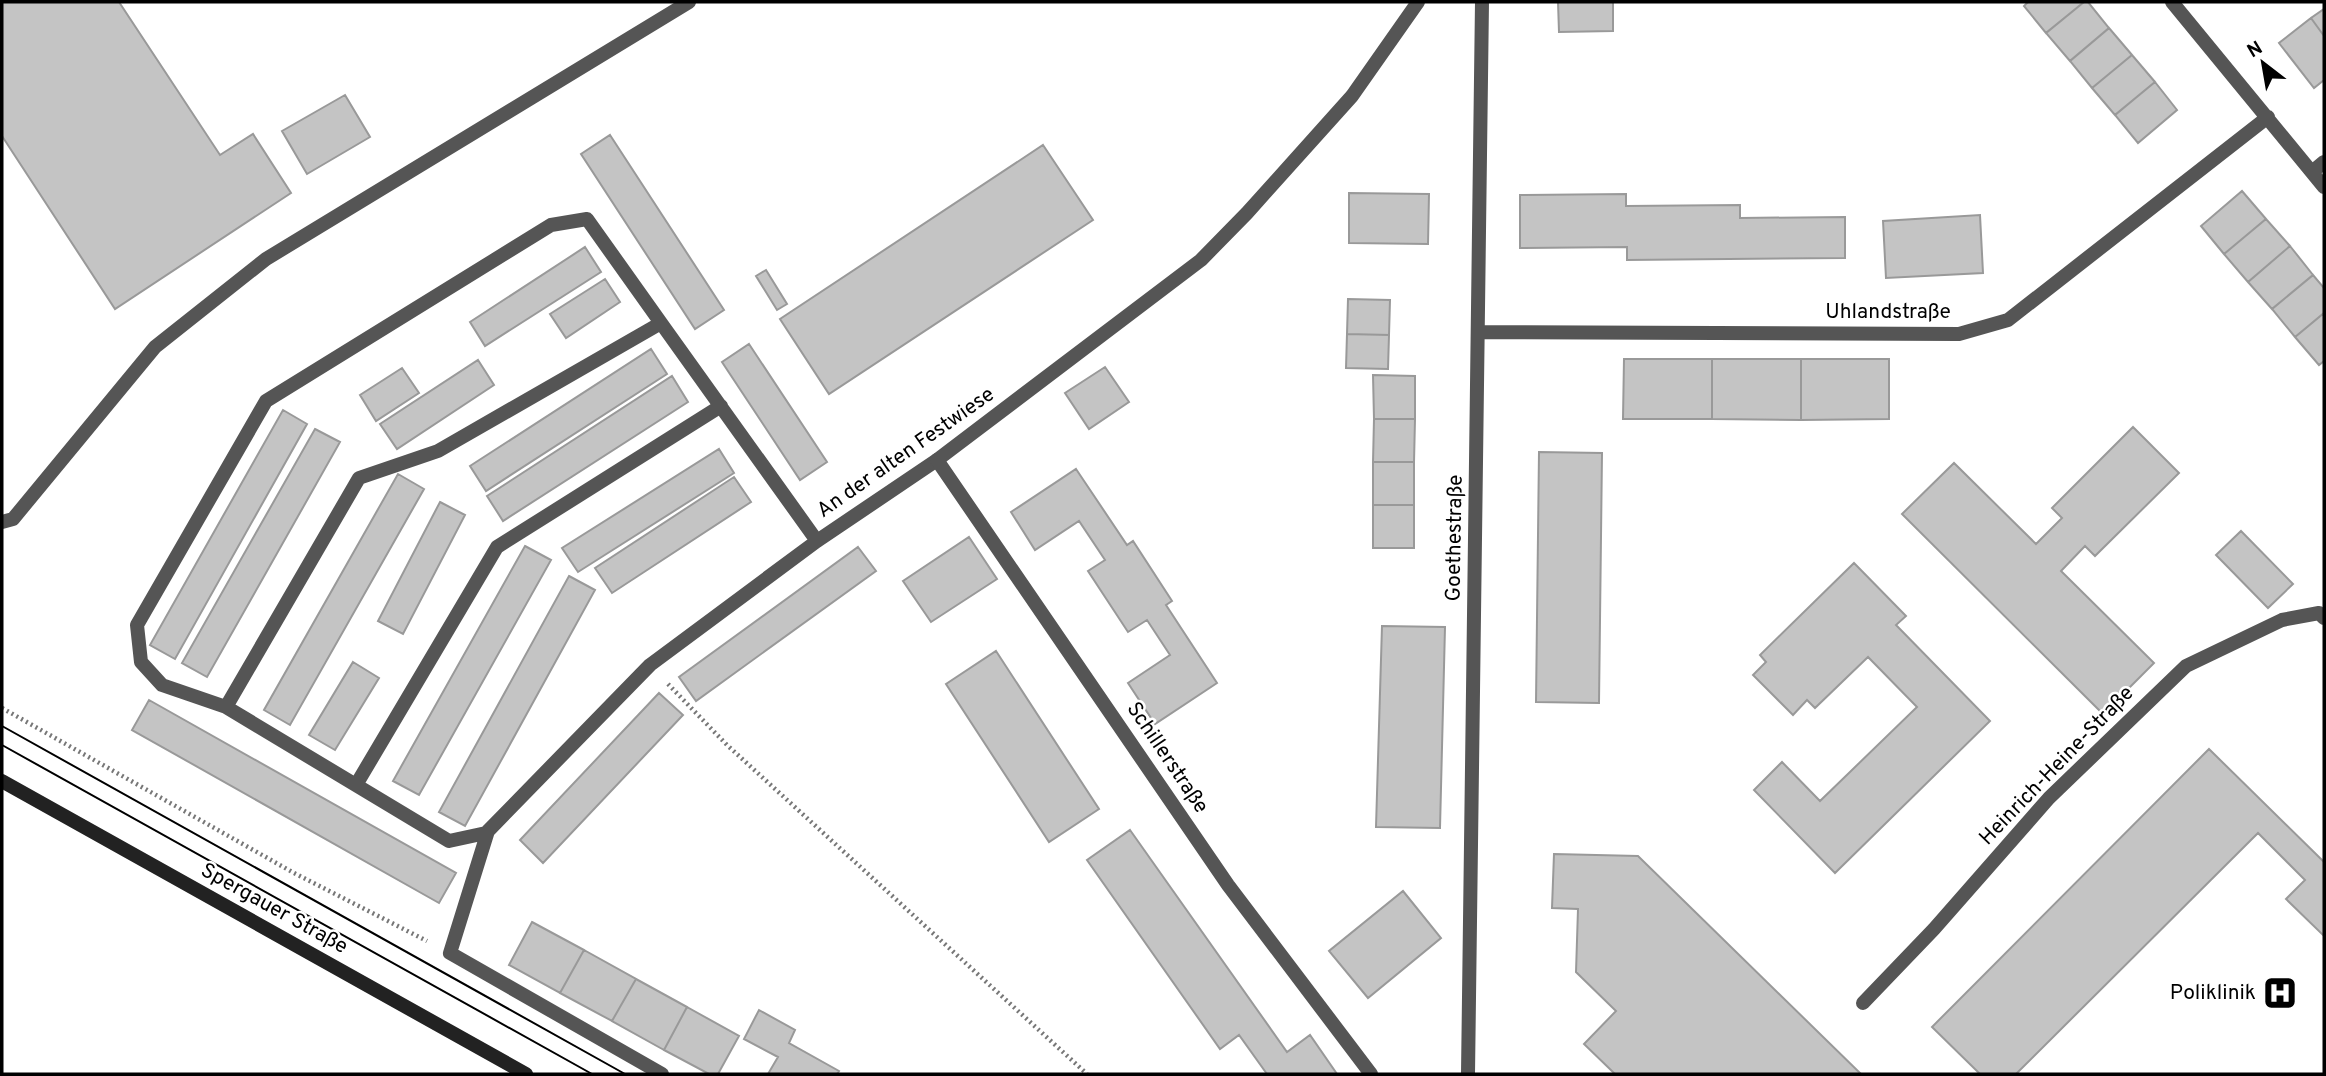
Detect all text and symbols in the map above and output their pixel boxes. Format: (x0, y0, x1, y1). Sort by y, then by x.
north arrow (2228, 28, 2298, 98)
text: N (2243, 36, 2267, 64)
street label: Uhlandstraße (1825, 299, 1951, 326)
street label: An der alten Festwiese (812, 381, 1000, 525)
street label: Goethestraße (1440, 474, 1470, 602)
street label: Heinrich-Heine-Straße (1974, 681, 2140, 851)
street label: Schillerstraße (1120, 697, 1214, 819)
street label: Spergauer Straße (196, 857, 352, 961)
hospital icon: Poliklinik (2261, 974, 2299, 1012)
place label: Poliklinik (2170, 980, 2256, 1007)

